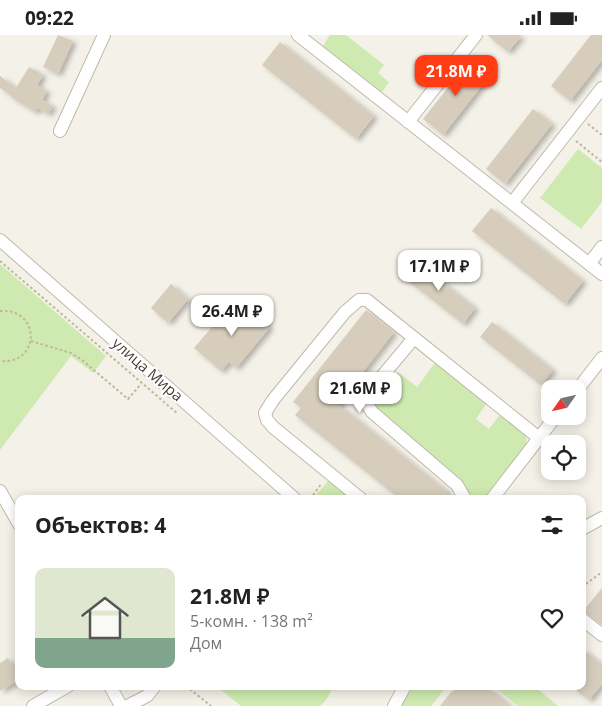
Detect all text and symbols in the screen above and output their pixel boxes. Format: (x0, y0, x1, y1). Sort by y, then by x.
text: 09:22 (25, 5, 74, 31)
pin: 21.8M ₽ (410, 55, 502, 97)
text: 21.8M ₽ (426, 60, 486, 82)
pin: 17.1M ₽ (393, 249, 485, 292)
text: 17.1M ₽ (409, 255, 469, 277)
pin: 26.4M ₽ (186, 295, 278, 337)
text: 26.4M ₽ (202, 300, 262, 322)
street label: улица Мира (108, 333, 188, 405)
pin: 21.6M ₽ (314, 371, 406, 414)
text: 21.6M ₽ (330, 377, 390, 399)
north arrow (541, 380, 586, 425)
map controls (541, 380, 586, 480)
button: locate (541, 435, 586, 480)
text: Объектов: 4 (35, 511, 166, 539)
icon: filters (538, 511, 566, 539)
text: 21.8M ₽ (190, 582, 270, 610)
icon: home (75, 588, 135, 648)
icon: heart (538, 604, 566, 632)
text: 5-комн. · 138 m² (190, 610, 313, 632)
text: Дом (190, 632, 222, 654)

